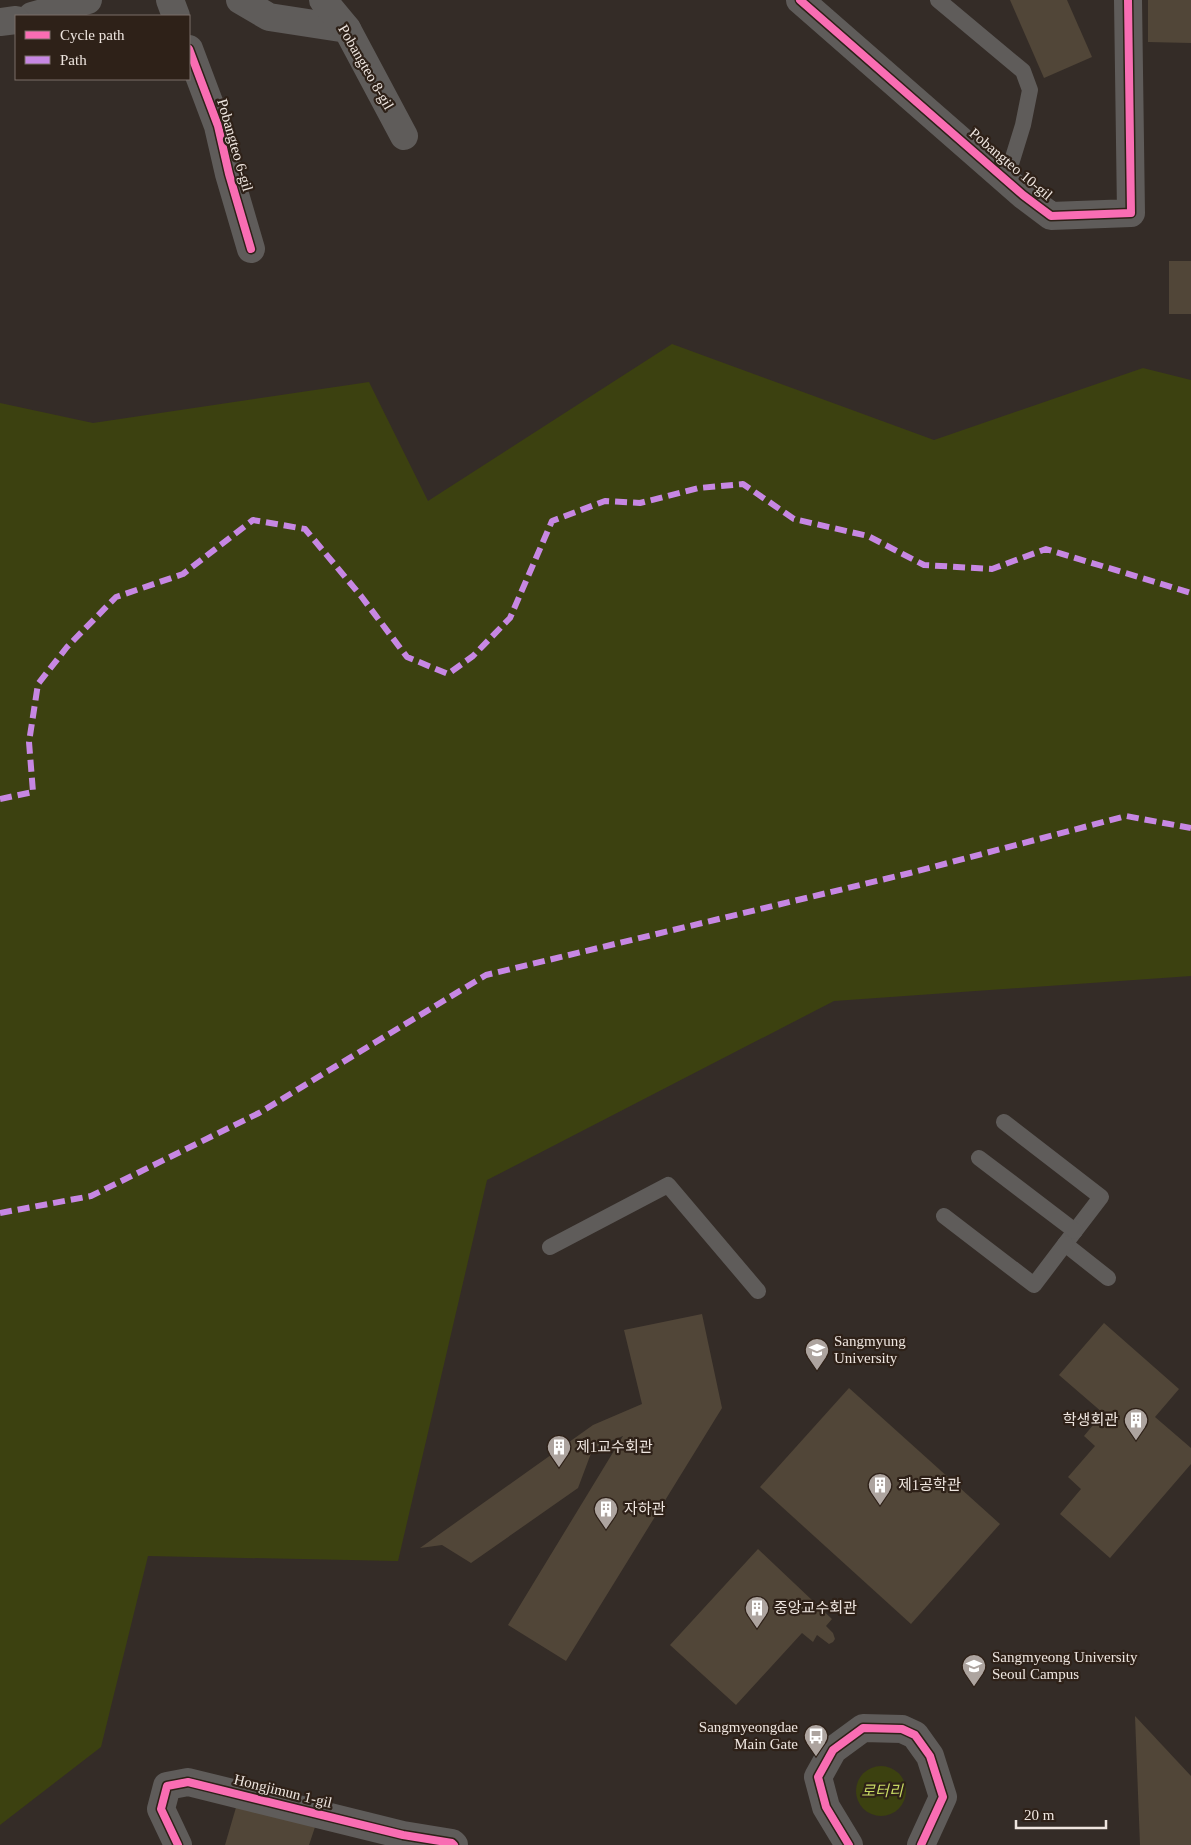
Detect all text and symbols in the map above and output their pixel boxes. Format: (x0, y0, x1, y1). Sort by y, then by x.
legend (15, 15, 190, 80)
street label: Pobangteo 8-gil (335, 22, 397, 112)
text: Cycle path (60, 27, 125, 43)
text: Path (60, 52, 87, 68)
street label: Pobangteo 6-gil (214, 97, 256, 193)
street label: Pobangteo 10-gil (966, 125, 1056, 203)
place label: Sangmyung University (834, 1333, 906, 1366)
school or university icon: Sangmyung University (804, 1337, 830, 1371)
building icon: 학생회관 (1123, 1407, 1149, 1441)
place label: 학생회관 (1063, 1411, 1118, 1428)
building icon: 제1교수회관 (546, 1434, 572, 1468)
place label: 제1교수회관 (576, 1439, 653, 1455)
building icon: 제1공학관 (867, 1472, 893, 1506)
place label: 제1공학관 (898, 1476, 961, 1493)
building icon: 자하관 (593, 1496, 619, 1530)
place label: 자하관 (624, 1501, 666, 1517)
building icon: 중앙교수회관 (744, 1595, 770, 1629)
place label: 중앙교수회관 (774, 1600, 857, 1616)
place label: Sangmyeong University Seoul Campus (992, 1649, 1138, 1682)
school or university icon: Sangmyeong University Seoul Campus (961, 1653, 987, 1687)
place label: Sangmyeongdae Main Gate (699, 1719, 798, 1752)
bus stop icon: Sangmyeongdae Main Gate (803, 1723, 829, 1757)
street label: Hongjimun 1-gil (232, 1771, 334, 1811)
park label: 로터리 (861, 1783, 904, 1799)
scale bar (1016, 1798, 1106, 1830)
text: 20 m (1024, 1807, 1055, 1823)

